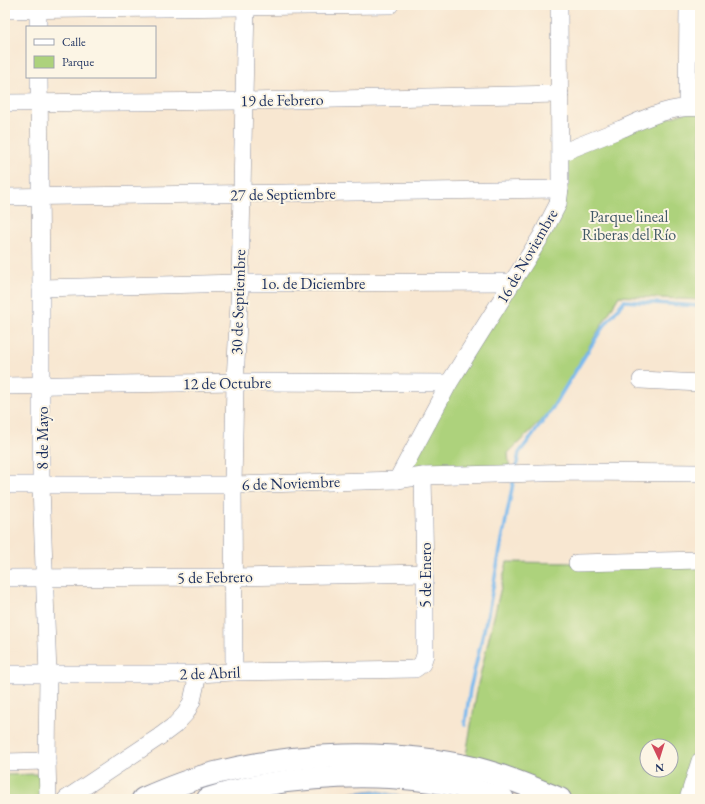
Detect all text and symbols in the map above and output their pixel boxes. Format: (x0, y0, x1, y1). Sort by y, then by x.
legend (26, 26, 156, 78)
text: Calle (62, 34, 86, 50)
text: Parque (62, 54, 94, 70)
street label: 19 de Febrero (240, 89, 324, 111)
street label: 27 de Septiembre (230, 183, 336, 205)
street label: 16 de Noviembre (491, 205, 563, 307)
park label: Parque lineal Riberas del Río (582, 206, 676, 245)
street label: 30 de Septiembre (226, 249, 250, 355)
street label: 1o. de Diciembre (261, 273, 365, 294)
street label: 12 de Octubre (183, 372, 271, 394)
street label: 8 de Mayo (32, 406, 53, 470)
street label: 6 de Noviembre (242, 471, 340, 495)
street label: 5 de Enero (415, 542, 436, 608)
street label: 5 de Febrero (177, 566, 253, 588)
street label: 2 de Abril (179, 661, 241, 685)
north arrow (639, 738, 679, 778)
text: N (655, 761, 665, 775)

